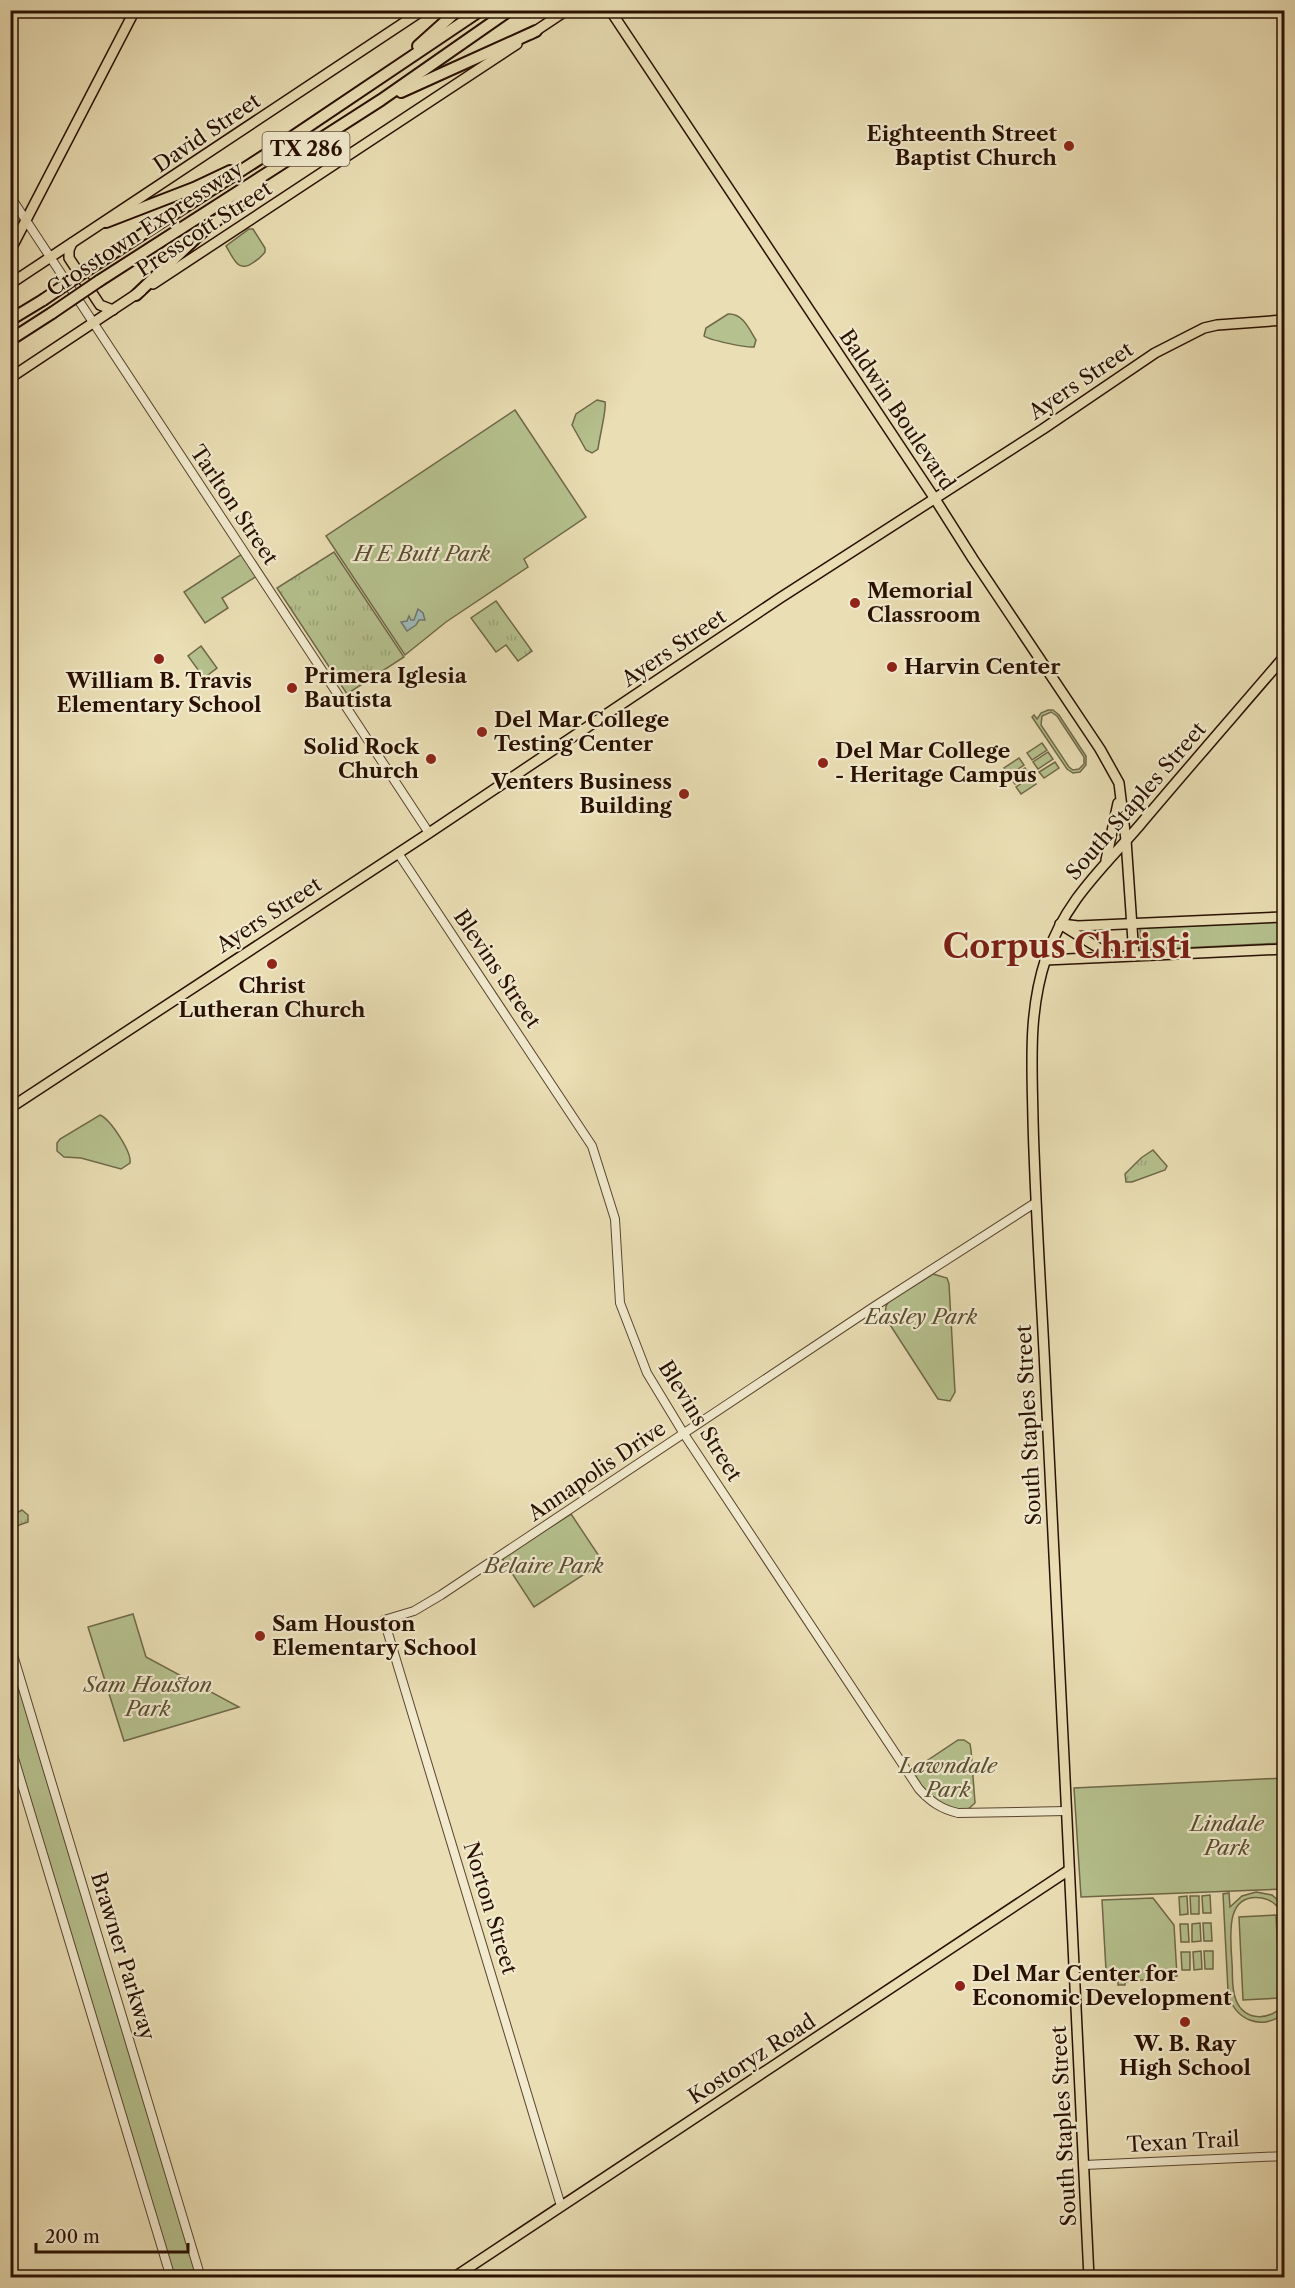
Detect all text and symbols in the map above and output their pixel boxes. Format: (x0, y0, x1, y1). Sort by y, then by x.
street label: David Street (149, 87, 265, 177)
place label: Eighteenth Street Baptist Church (866, 121, 1058, 170)
road number: TX 286 (262, 132, 350, 166)
marker: Eighteenth Street Baptist Church (1062, 139, 1076, 153)
street label: Crosstown Expressway (42, 156, 248, 301)
street label: Presscott Street (131, 175, 277, 282)
street label: Baldwin Boulevard (834, 325, 961, 495)
street label: Ayers Street (1023, 336, 1138, 425)
street label: Tarlton Street (185, 440, 284, 570)
park label: H E Butt Park (352, 541, 490, 566)
place label: Memorial Classroom (867, 578, 981, 627)
marker: Memorial Classroom (848, 596, 862, 610)
street label: Ayers Street (616, 603, 731, 692)
marker: William B. Travis Elementary School (152, 652, 166, 666)
place label: Harvin Center (904, 654, 1061, 679)
marker: Harvin Center (885, 660, 899, 674)
place label: Primera Iglesia Bautista (304, 663, 468, 712)
place label: William B. Travis Elementary School (57, 668, 261, 717)
marker: Primera Iglesia Bautista (285, 681, 299, 695)
place label: Del Mar College Testing Center (494, 707, 669, 756)
street label: South Staples Street (1060, 716, 1211, 885)
marker: Del Mar College Testing Center (475, 725, 489, 739)
place label: Solid Rock Church (303, 734, 420, 783)
place label: Del Mar College - Heritage Campus (835, 738, 1037, 787)
marker: Solid Rock Church (424, 752, 438, 766)
marker: Del Mar College - Heritage Campus (816, 756, 830, 770)
place label: Venters Business Building (490, 769, 673, 818)
marker: Venters Business Building (677, 787, 691, 801)
street label: Ayers Street (211, 871, 326, 958)
street label: Blevins Street (449, 905, 546, 1033)
district label: Corpus Christi (943, 926, 1191, 967)
marker: Christ Lutheran Church (265, 957, 279, 971)
place label: Christ Lutheran Church (179, 973, 366, 1022)
park label: Easley Park (863, 1304, 977, 1329)
street label: South Staples Street (1011, 1324, 1046, 1526)
street label: Blevins Street (653, 1356, 748, 1486)
street label: Annapolis Drive (522, 1415, 670, 1526)
park label: Belaire Park (482, 1553, 604, 1578)
place label: Sam Houston Elementary School (272, 1611, 477, 1660)
marker: Sam Houston Elementary School (253, 1629, 267, 1643)
park label: Sam Houston Park (82, 1672, 212, 1721)
park label: Lawndale Park (897, 1753, 998, 1802)
park label: Lindale Park (1188, 1811, 1265, 1860)
street label: Norton Street (458, 1839, 523, 1978)
street label: Brawner Parkway (86, 1869, 161, 2043)
place label: Del Mar Center for Economic Development (972, 1961, 1232, 2010)
marker: Del Mar Center for Economic Development (953, 1979, 967, 1993)
street label: Kostoryz Road (683, 2008, 820, 2109)
marker: W. B. Ray High School (1178, 2015, 1192, 2029)
street label: South Staples Street (1046, 2025, 1081, 2227)
place label: W. B. Ray High School (1119, 2031, 1251, 2080)
street label: Texan Trail (1126, 2126, 1240, 2157)
scale bar (36, 2216, 188, 2254)
text: 200 m (45, 2226, 100, 2248)

